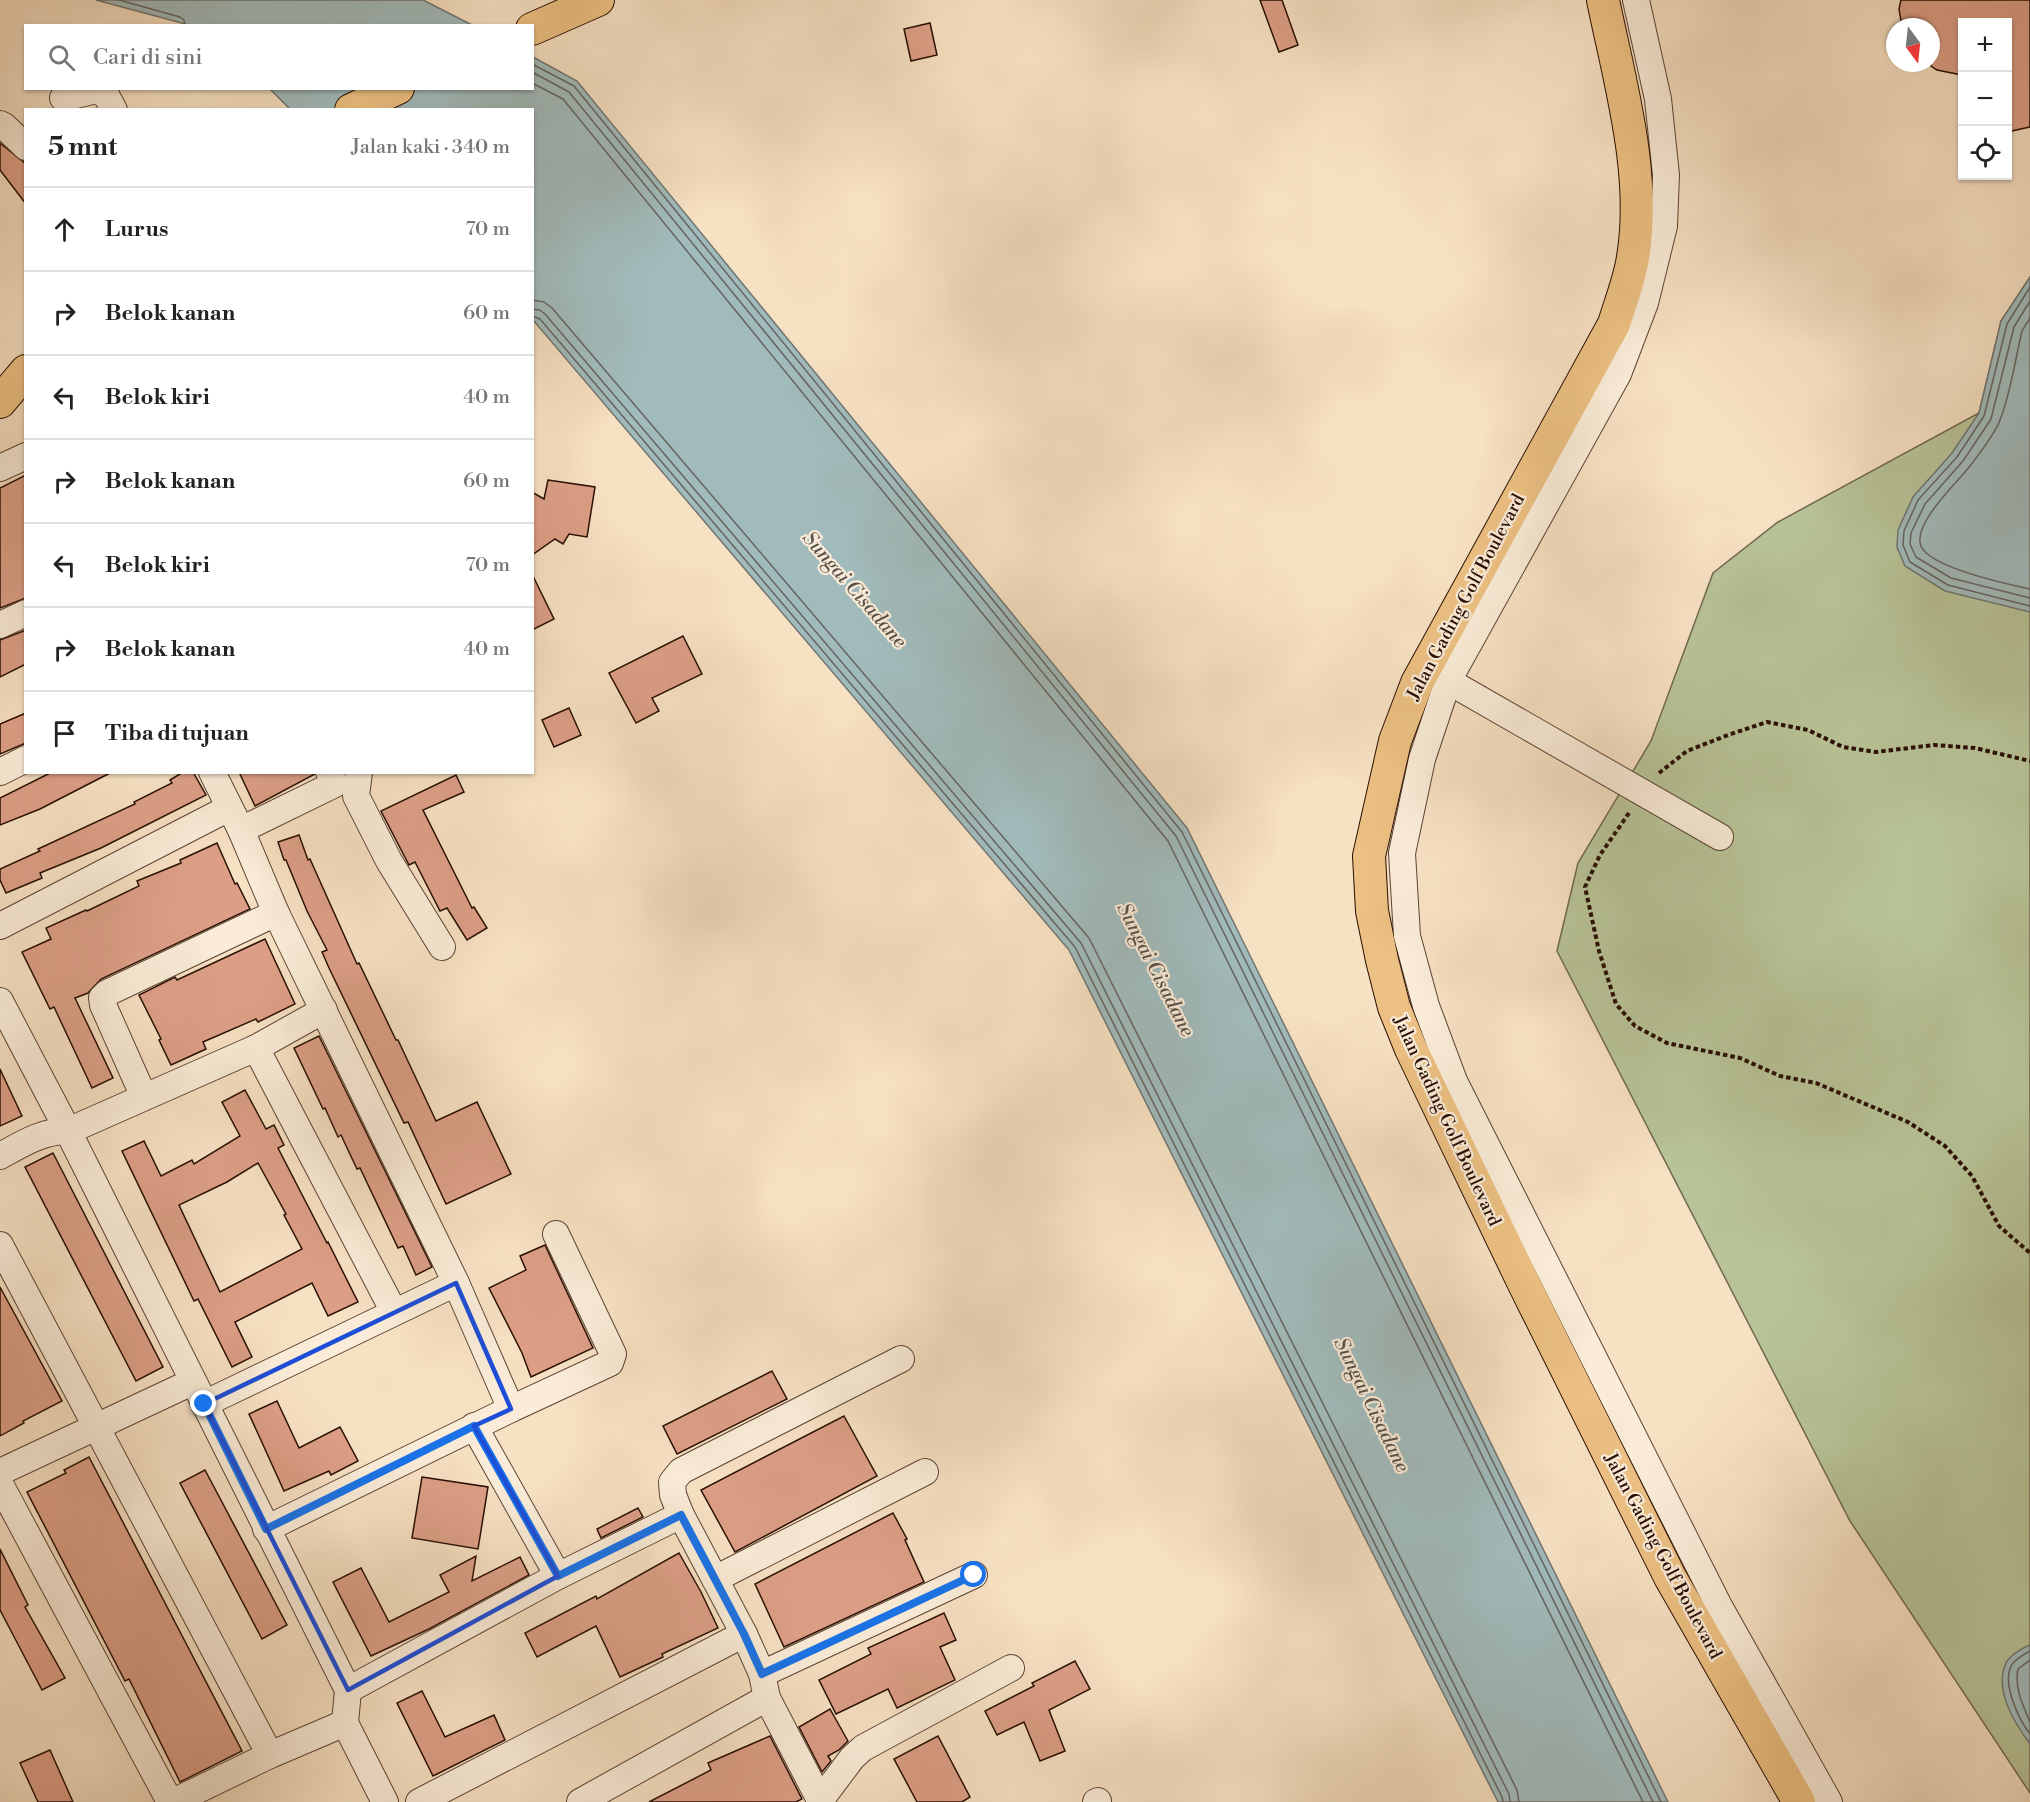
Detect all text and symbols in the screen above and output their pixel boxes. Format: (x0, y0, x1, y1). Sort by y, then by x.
north arrow (1886, 18, 1940, 72)
map controls (1958, 18, 2012, 180)
button: + (1958, 18, 2012, 72)
search box (24, 24, 534, 90)
icon: search (45, 41, 78, 74)
text: Cari di sini (93, 44, 203, 71)
button: − (1958, 72, 2012, 126)
button: locate (1958, 126, 2012, 180)
text: 5 mnt (48, 131, 117, 163)
text: Jalan kaki · 340 m (351, 135, 510, 160)
icon: ahead (48, 213, 81, 246)
text: Lurus (105, 216, 168, 243)
text: 70 m (466, 217, 510, 242)
icon: right (48, 297, 81, 330)
text: Belok kanan (105, 300, 235, 327)
text: 60 m (463, 301, 510, 326)
icon: left (48, 381, 81, 414)
text: Belok kiri (105, 384, 210, 411)
text: 40 m (463, 385, 510, 410)
icon: right (48, 465, 81, 498)
text: Belok kanan (105, 468, 235, 495)
text: 60 m (463, 469, 510, 494)
street label: Jalan Gading Golf Boulevard (1401, 489, 1531, 705)
water label: Sungai Cisadane (796, 526, 912, 654)
icon: left (48, 549, 81, 582)
text: Belok kiri (105, 552, 210, 579)
text: 70 m (466, 553, 510, 578)
icon: right (48, 633, 81, 666)
text: Belok kanan (105, 636, 235, 663)
text: 40 m (463, 637, 510, 662)
icon: arrive (48, 717, 81, 750)
text: Tiba di tujuan (105, 720, 249, 747)
water label: Sungai Cisadane (1111, 899, 1200, 1042)
street label: Jalan Gading Golf Boulevard (1388, 1011, 1506, 1231)
water label: Sungai Cisadane (1328, 1334, 1415, 1477)
route end (190, 1390, 216, 1416)
street label: Jalan Gading Golf Boulevard (1598, 1448, 1728, 1664)
route start (960, 1561, 986, 1587)

